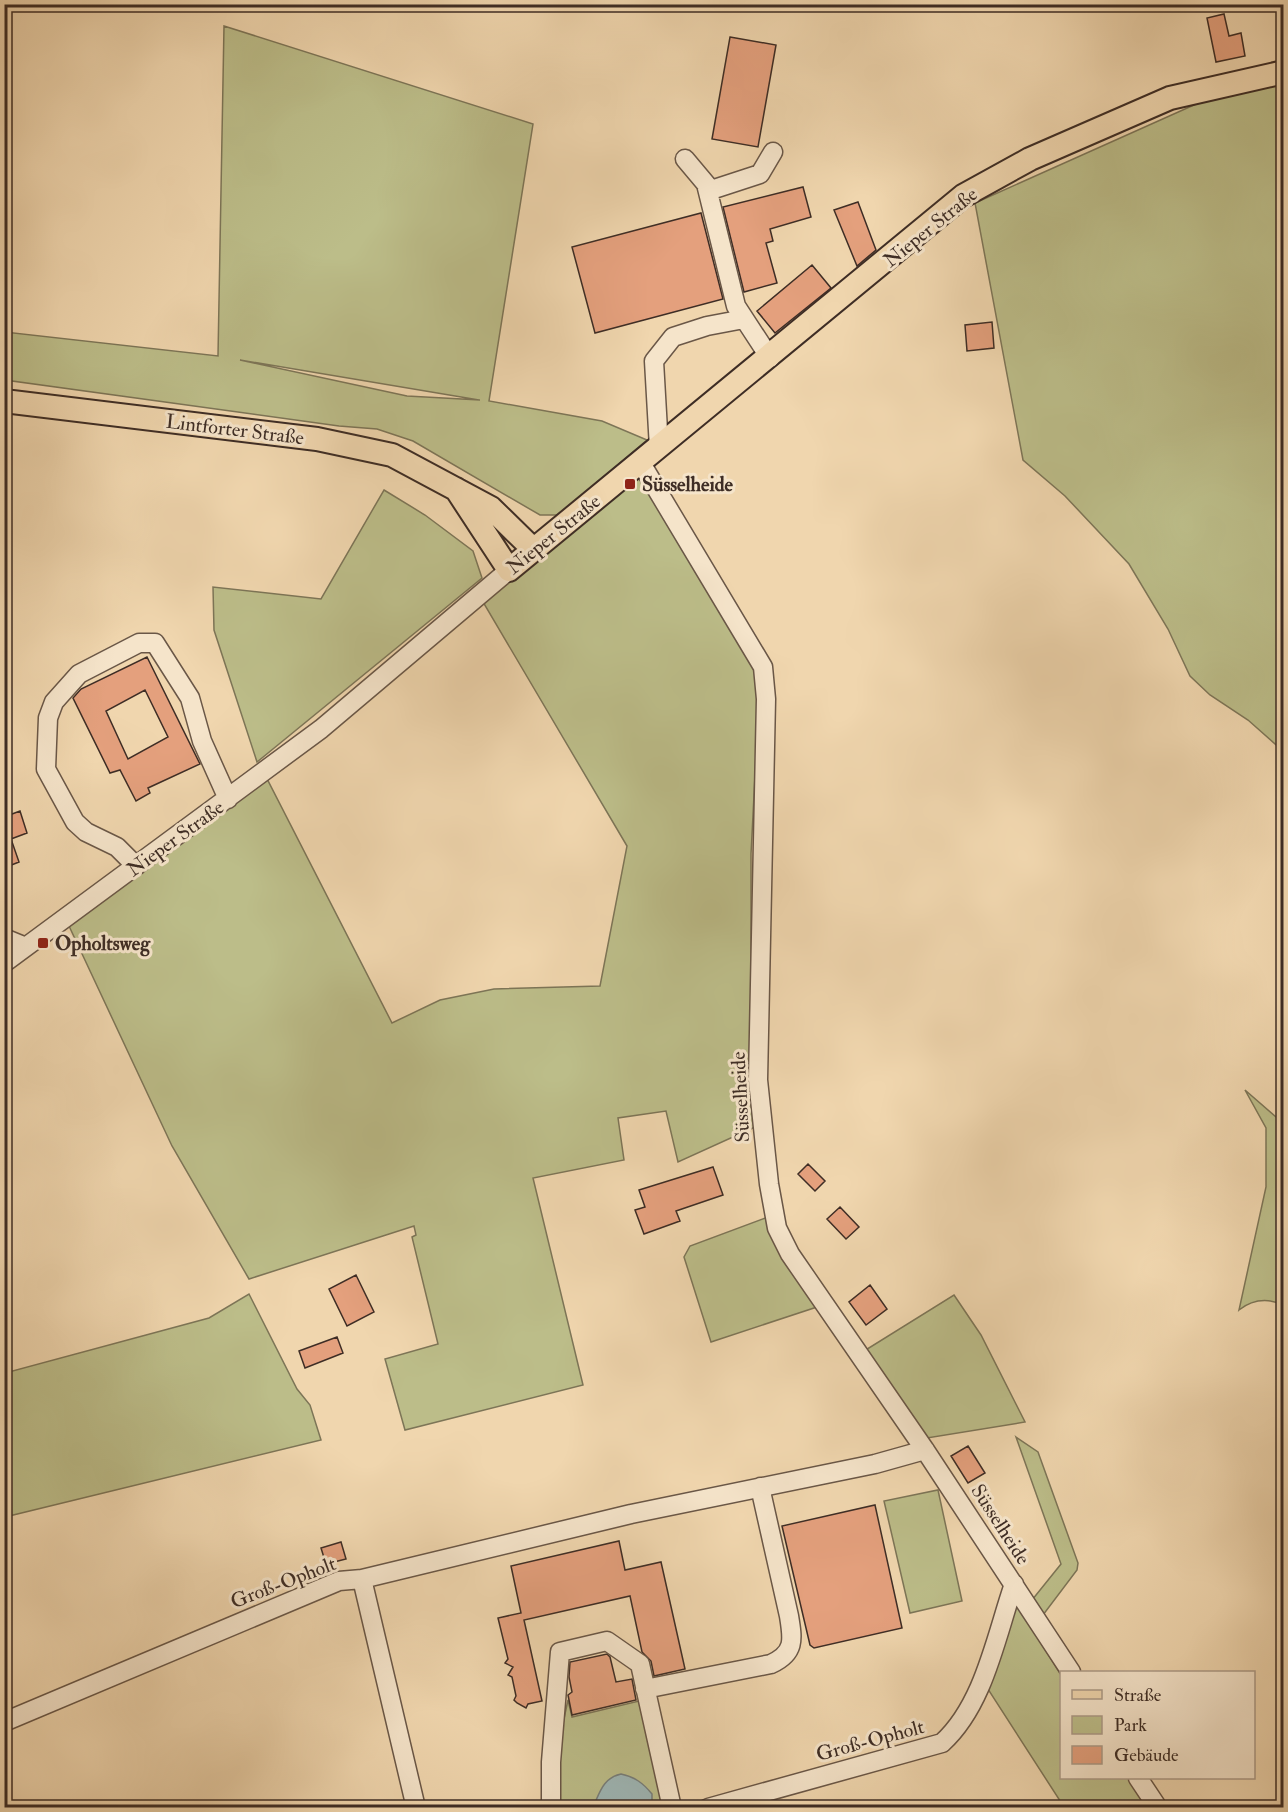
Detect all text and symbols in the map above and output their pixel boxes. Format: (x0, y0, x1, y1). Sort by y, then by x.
street label: Nieper Straße (878, 182, 983, 274)
street label: Lintforter Straße (164, 409, 305, 450)
place label: Süsselheide (642, 472, 734, 497)
marker: Süsselheide (623, 477, 637, 491)
street label: Nieper Straße (501, 489, 606, 581)
street label: Nieper Straße (122, 795, 229, 883)
place label: Opholtsweg (55, 931, 151, 957)
marker: Opholtsweg (36, 936, 50, 950)
street label: Süsselheide (726, 1051, 755, 1143)
street label: Süsselheide (965, 1479, 1036, 1569)
street label: Groß-Opholt (227, 1551, 340, 1615)
legend (1060, 1671, 1255, 1779)
text: Straße (1114, 1684, 1162, 1707)
street label: Groß-Opholt (813, 1714, 928, 1768)
text: Park (1114, 1714, 1147, 1737)
text: Gebäude (1114, 1744, 1179, 1767)

